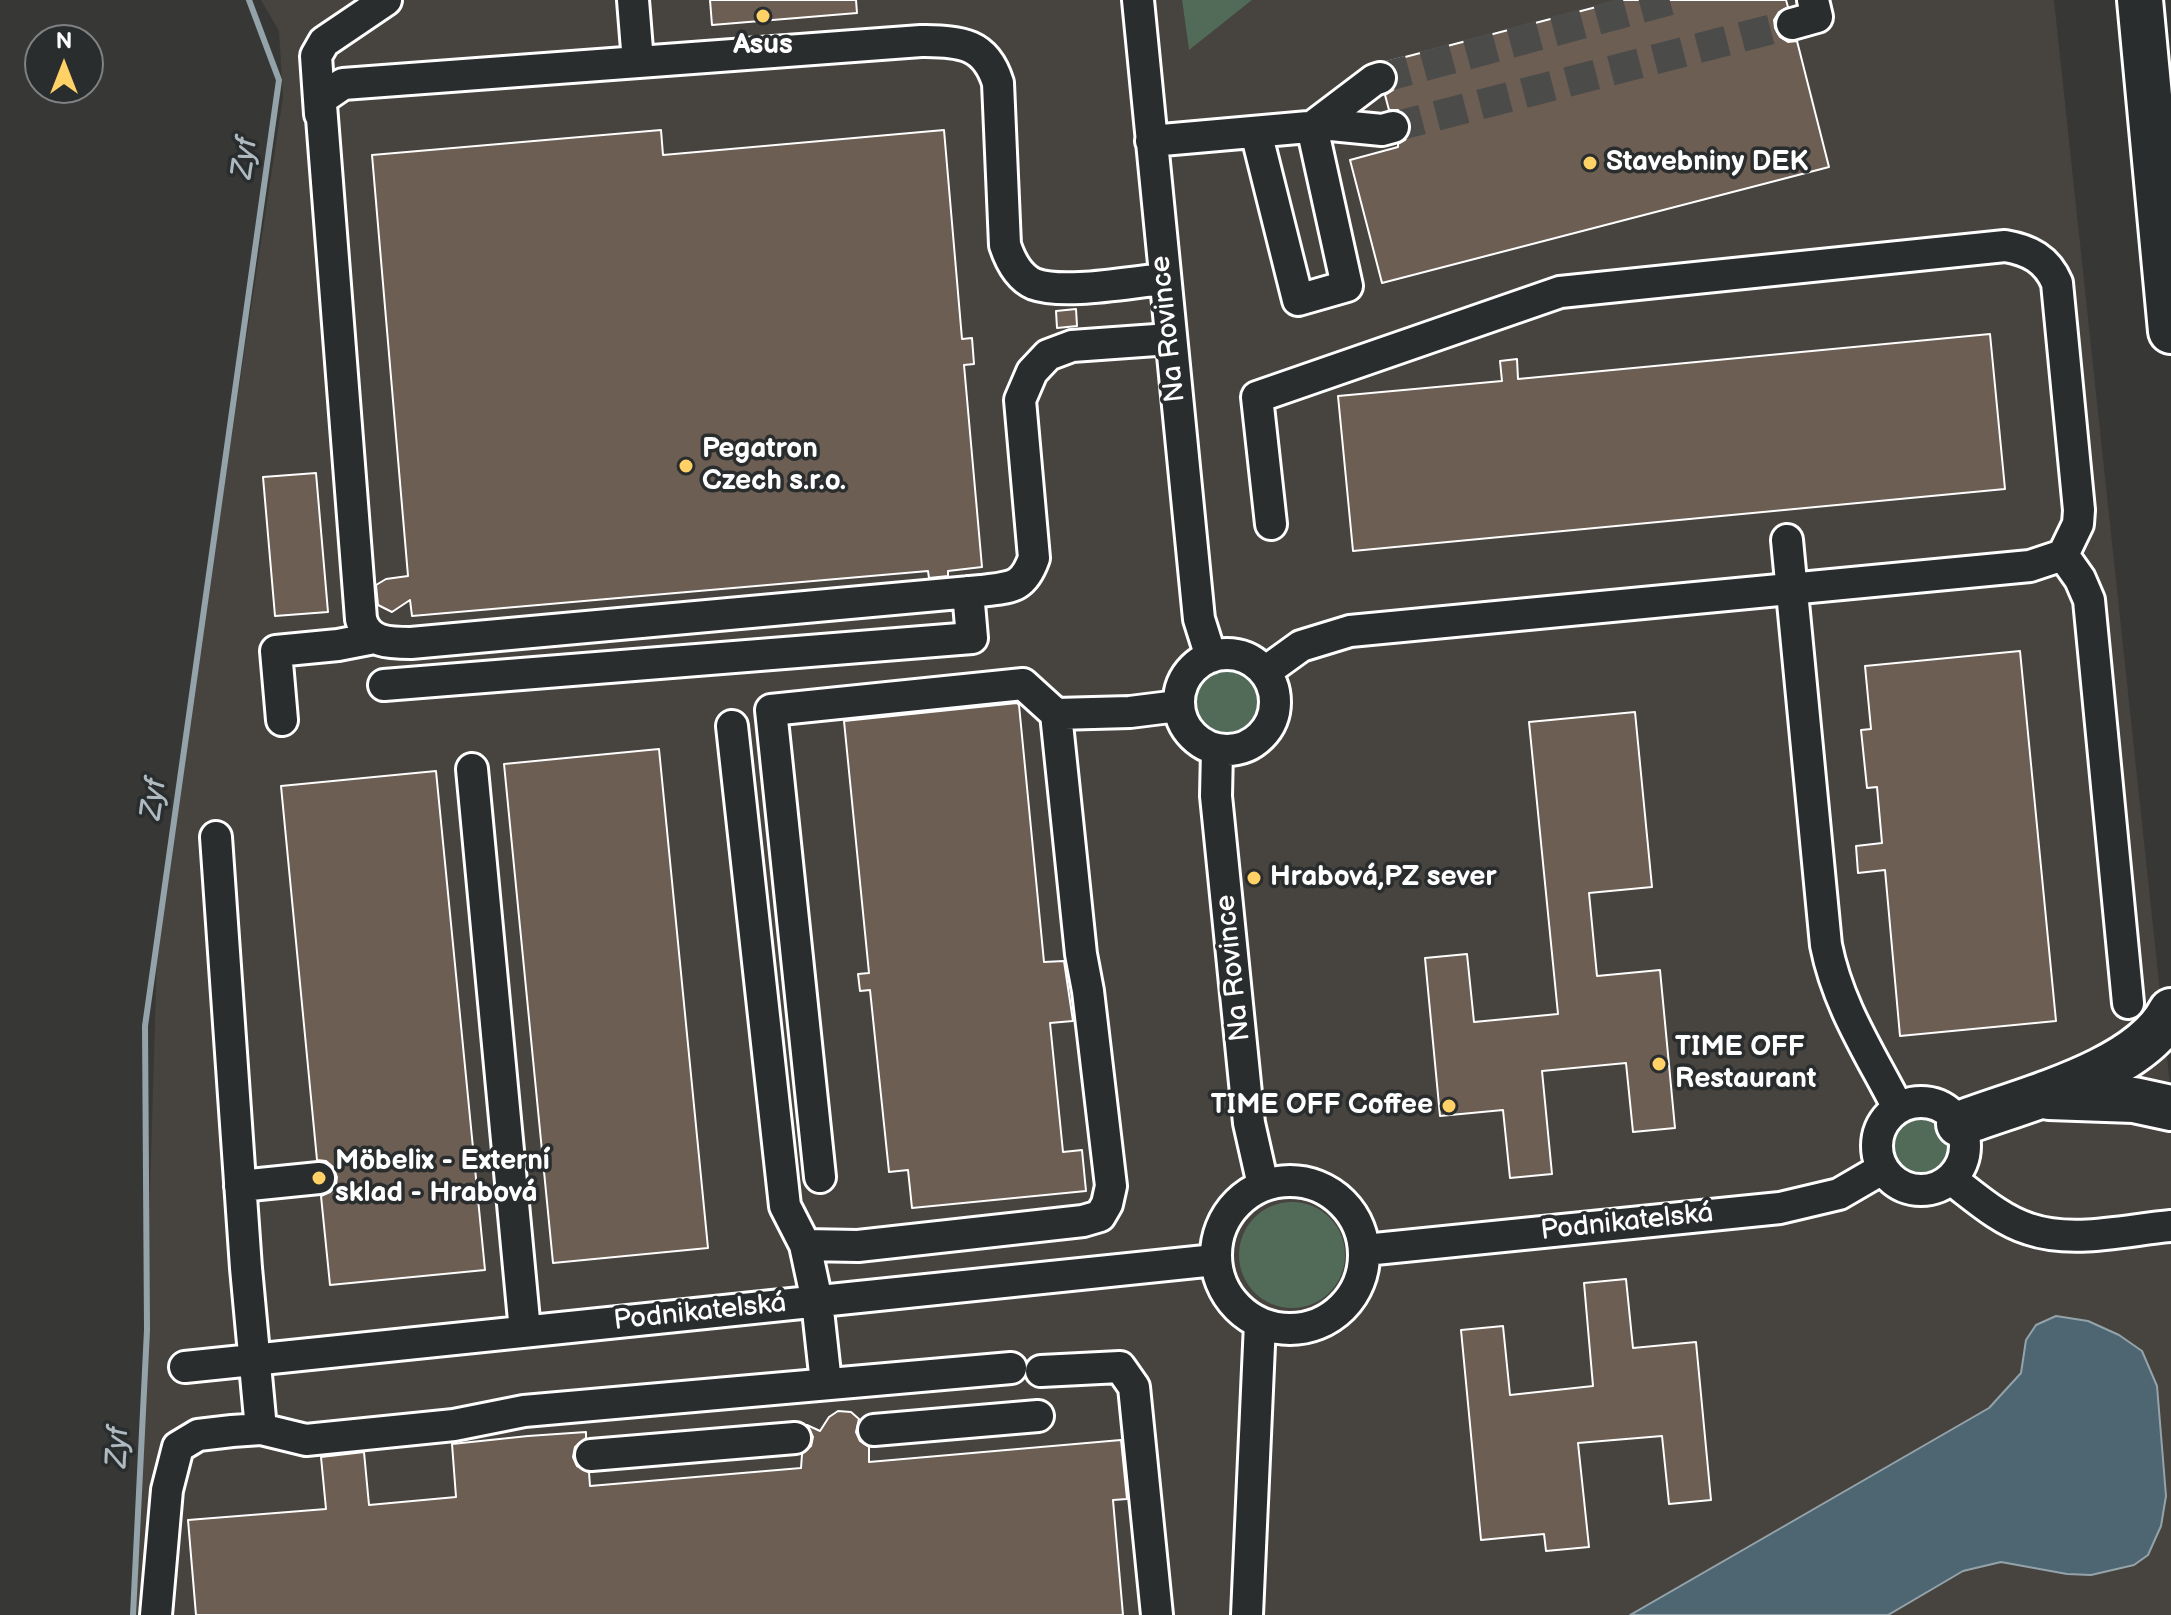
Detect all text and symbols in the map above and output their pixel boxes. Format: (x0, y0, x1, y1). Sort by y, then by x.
marker: Asus (754, 7, 772, 25)
north arrow (24, 24, 104, 104)
text: N (56, 28, 72, 55)
place label: Asus (733, 29, 793, 63)
water label: Zyf (225, 135, 267, 181)
place label: Stavebniny DEK (1606, 146, 1809, 180)
marker: Stavebniny DEK (1581, 154, 1599, 172)
street label: Na Rovince (1145, 254, 1193, 404)
place label: Pegatron Czech s.r.o. (702, 433, 846, 499)
marker: Pegatron Czech s.r.o. (677, 457, 695, 475)
water label: Zyf (134, 776, 176, 822)
place label: Hrabová,PZ sever (1270, 861, 1497, 895)
marker: Hrabová,PZ sever (1245, 869, 1263, 887)
street label: Na Rovince (1210, 893, 1258, 1043)
place label: TIME OFF Restaurant (1675, 1031, 1816, 1097)
marker: TIME OFF Restaurant (1650, 1055, 1668, 1073)
place label: TIME OFF Coffee (1211, 1089, 1433, 1123)
marker: TIME OFF Coffee (1440, 1097, 1458, 1115)
place label: Möbelix - Externí sklad - Hrabová (335, 1145, 550, 1211)
marker: Möbelix - Externí sklad - Hrabová (310, 1169, 328, 1187)
street label: Podnikatelská (1539, 1197, 1715, 1249)
street label: Podnikatelská (612, 1287, 788, 1339)
water label: Zyf (100, 1426, 138, 1468)

